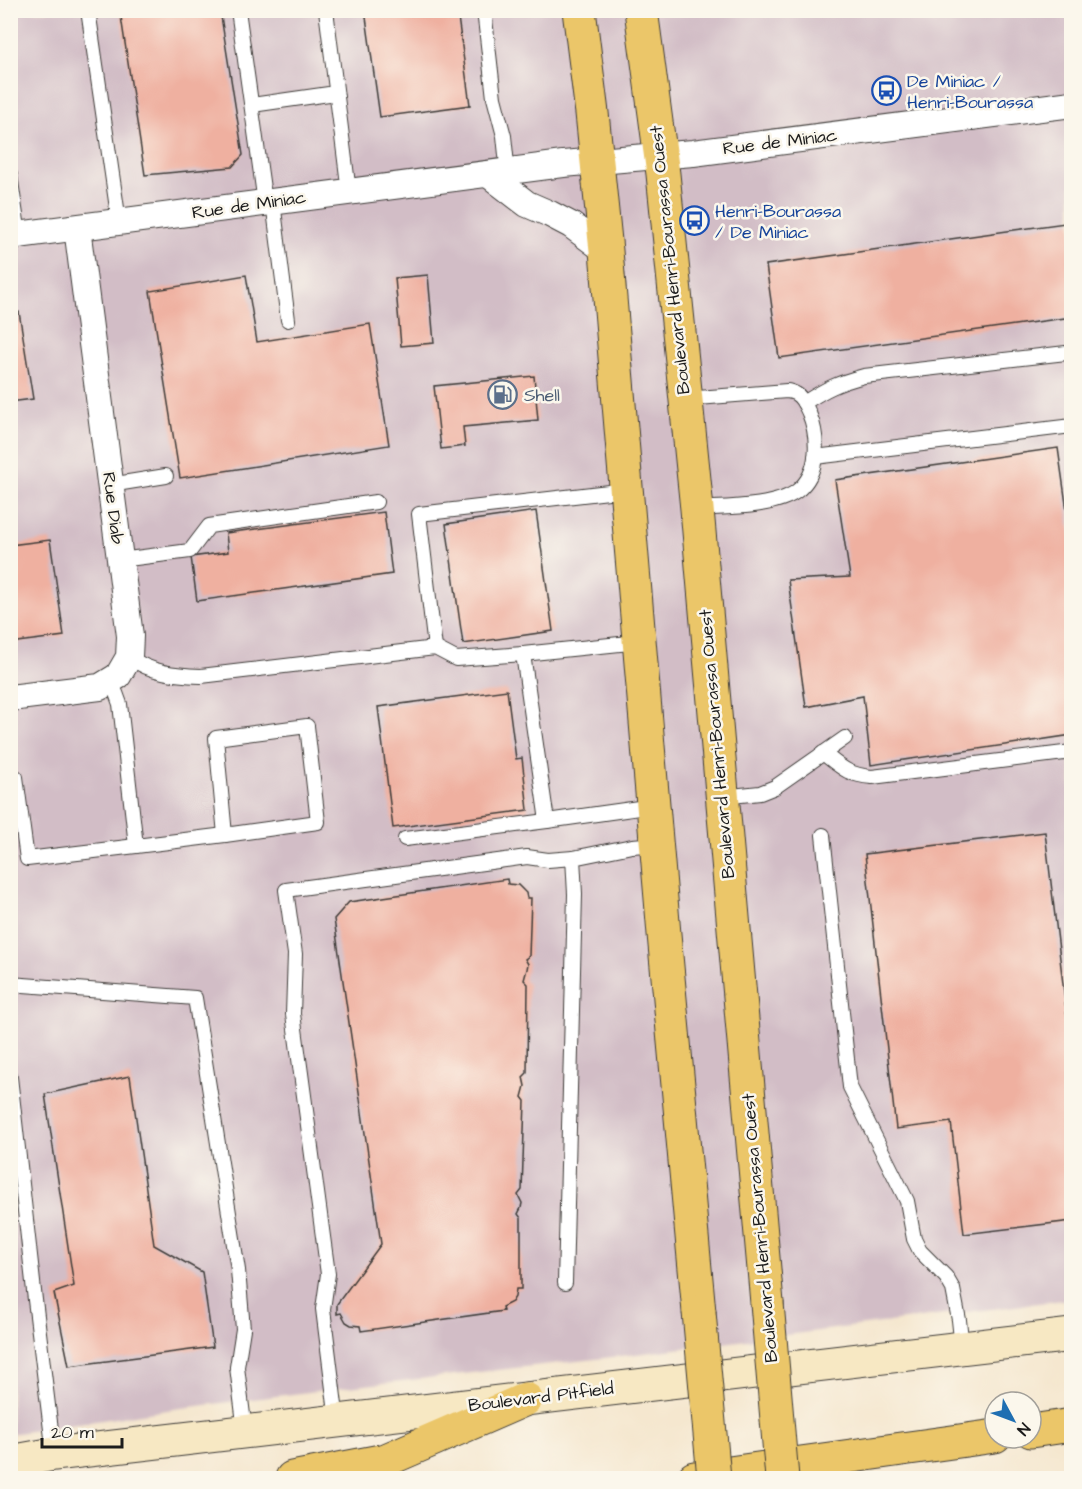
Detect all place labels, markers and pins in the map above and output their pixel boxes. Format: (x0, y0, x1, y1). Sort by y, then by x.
place label: De Miniac / Henri-Bourassa (907, 69, 1033, 115)
bus stop icon: De Miniac / Henri-Bourassa (870, 75, 902, 107)
place label: Henri-Bourassa / De Miniac (715, 199, 841, 245)
bus stop icon: Henri-Bourassa / De Miniac (678, 205, 710, 237)
fuel station icon: Shell (487, 379, 519, 411)
place label: Shell (524, 383, 560, 408)

